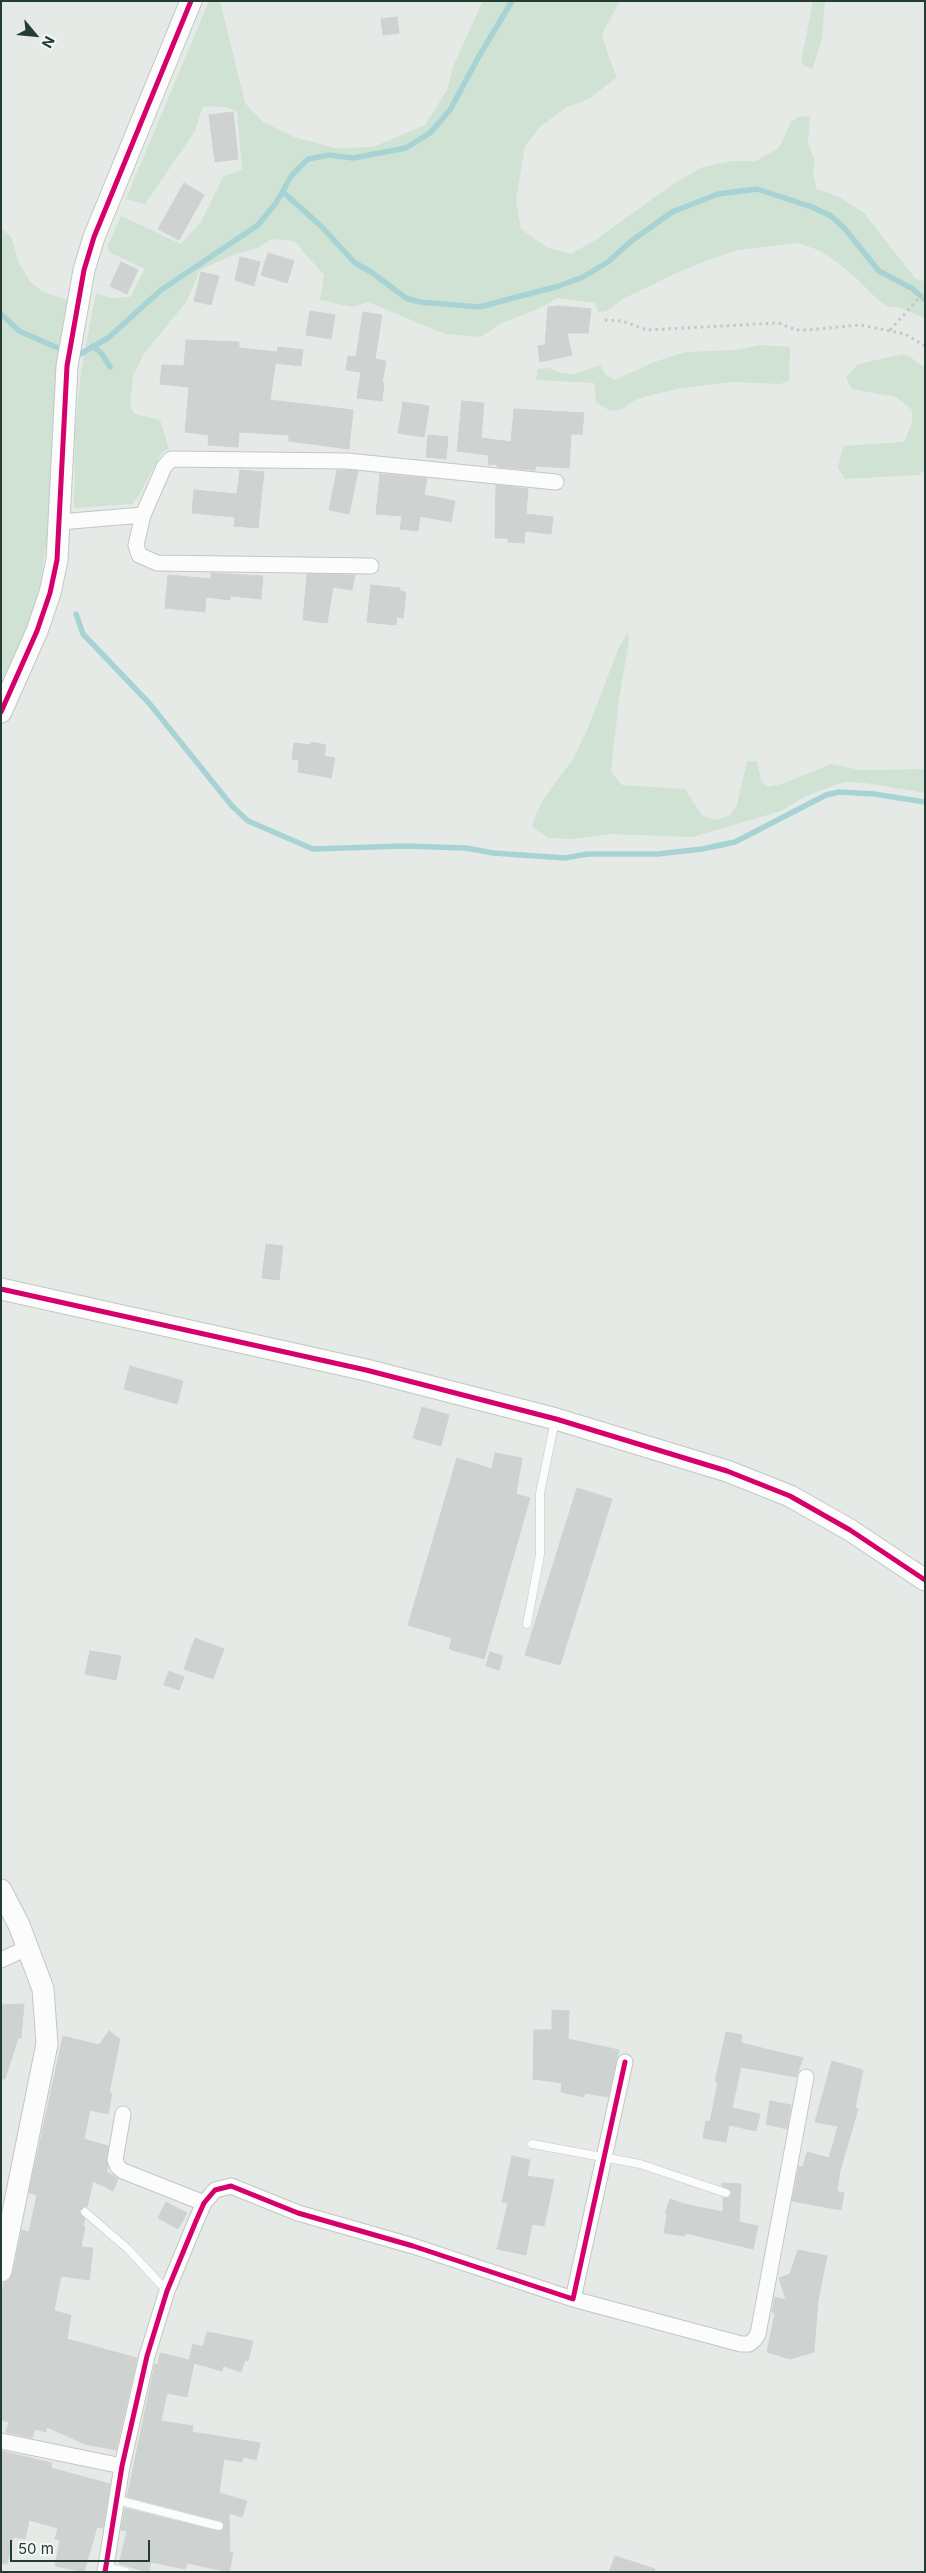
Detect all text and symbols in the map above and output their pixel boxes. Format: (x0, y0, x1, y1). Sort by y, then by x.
north arrow (10, 10, 60, 60)
text: N (39, 34, 59, 51)
scale bar (12, 2530, 152, 2562)
text: 50 m (18, 2539, 54, 2558)

